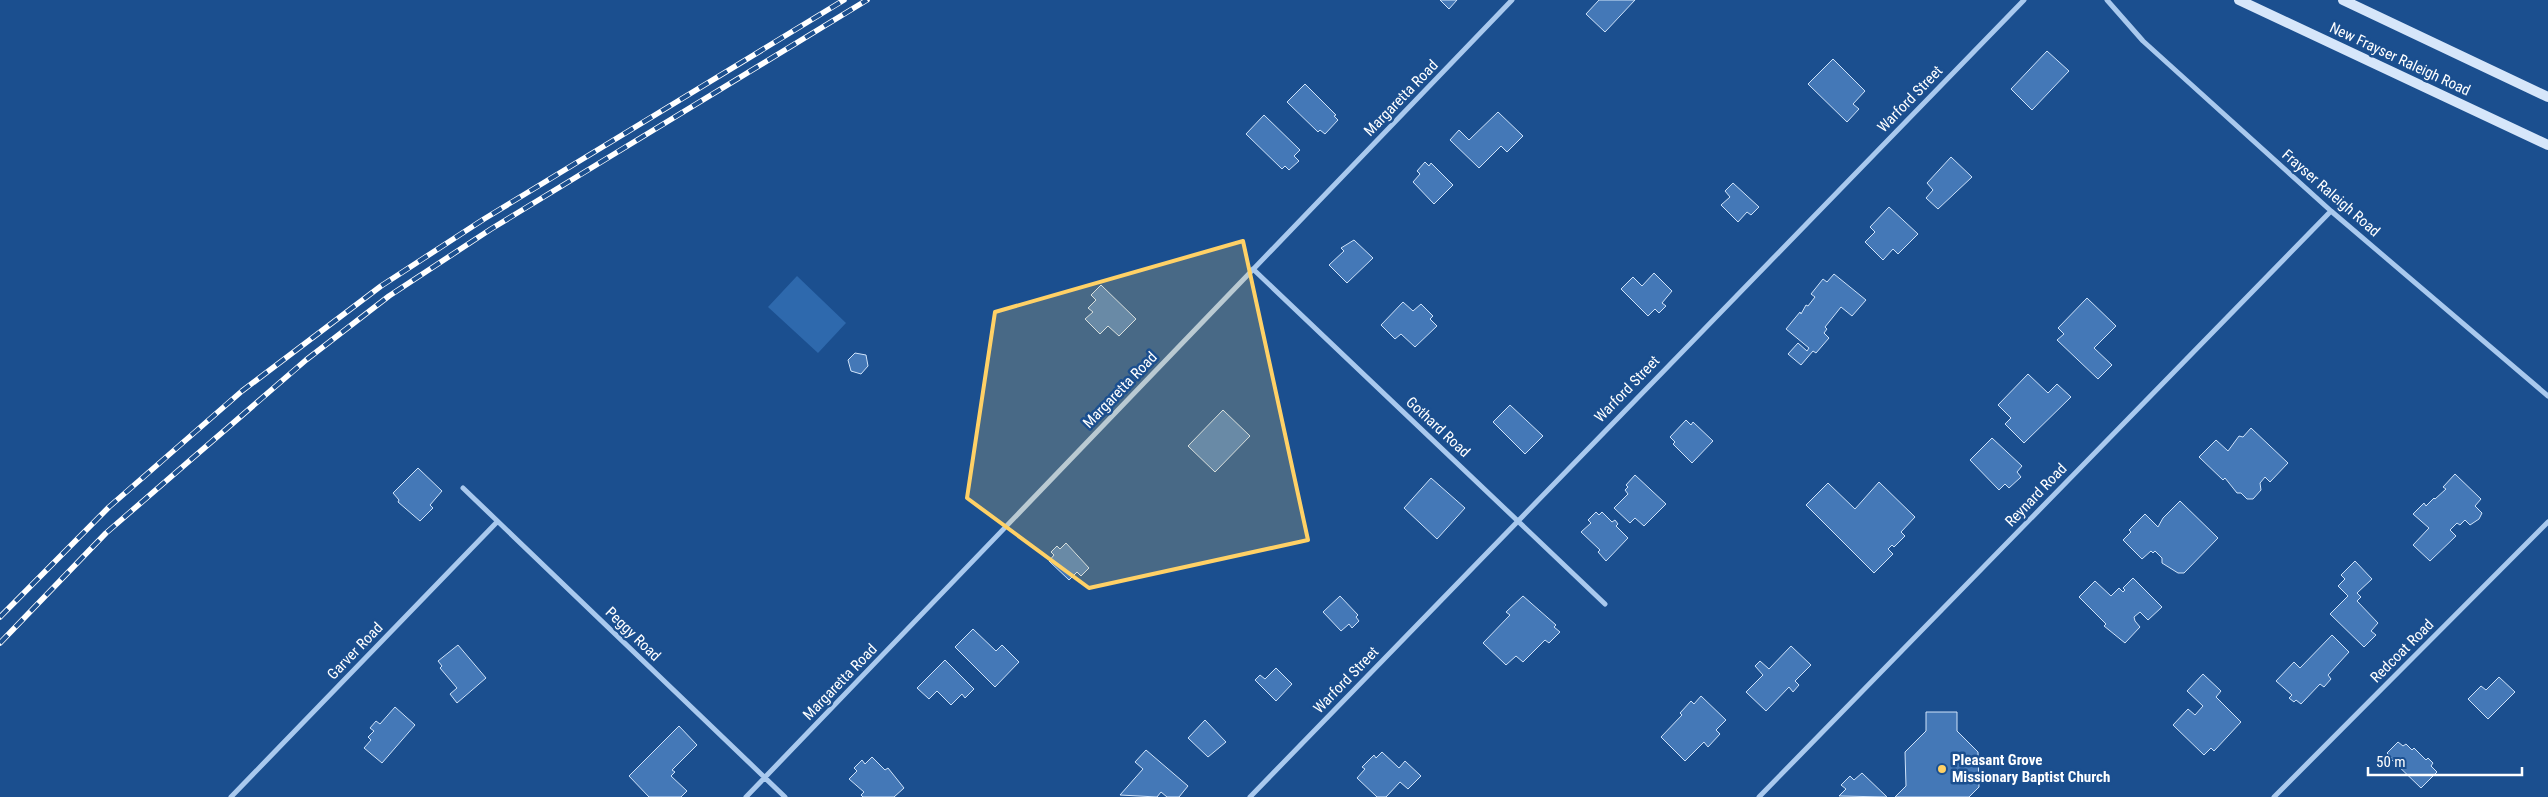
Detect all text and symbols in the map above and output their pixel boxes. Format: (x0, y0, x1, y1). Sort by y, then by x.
street label: New Frayser Raleigh Road (2327, 18, 2473, 100)
street label: Margaretta Road (1360, 56, 1442, 140)
street label: Warford Street (1874, 62, 1946, 136)
street label: Frayser Raleigh Road (2278, 146, 2384, 240)
street label: Margaretta Road (1079, 348, 1161, 432)
street label: Warford Street (1591, 352, 1663, 426)
street label: Gothard Road (1402, 393, 1474, 461)
street label: Reynard Road (2001, 460, 2071, 530)
street label: Peggy Road (602, 603, 664, 665)
street label: Redcoat Road (2367, 616, 2437, 686)
street label: Garver Road (323, 619, 387, 683)
street label: Margaretta Road (799, 640, 881, 724)
street label: Warford Street (1310, 643, 1382, 717)
scale bar (2368, 744, 2522, 776)
place label: Pleasant Grove Missionary Baptist Church (1952, 751, 2110, 786)
text: 50 m (2376, 753, 2406, 771)
marker: Pleasant Grove Missionary Baptist Church (1936, 763, 1948, 775)

